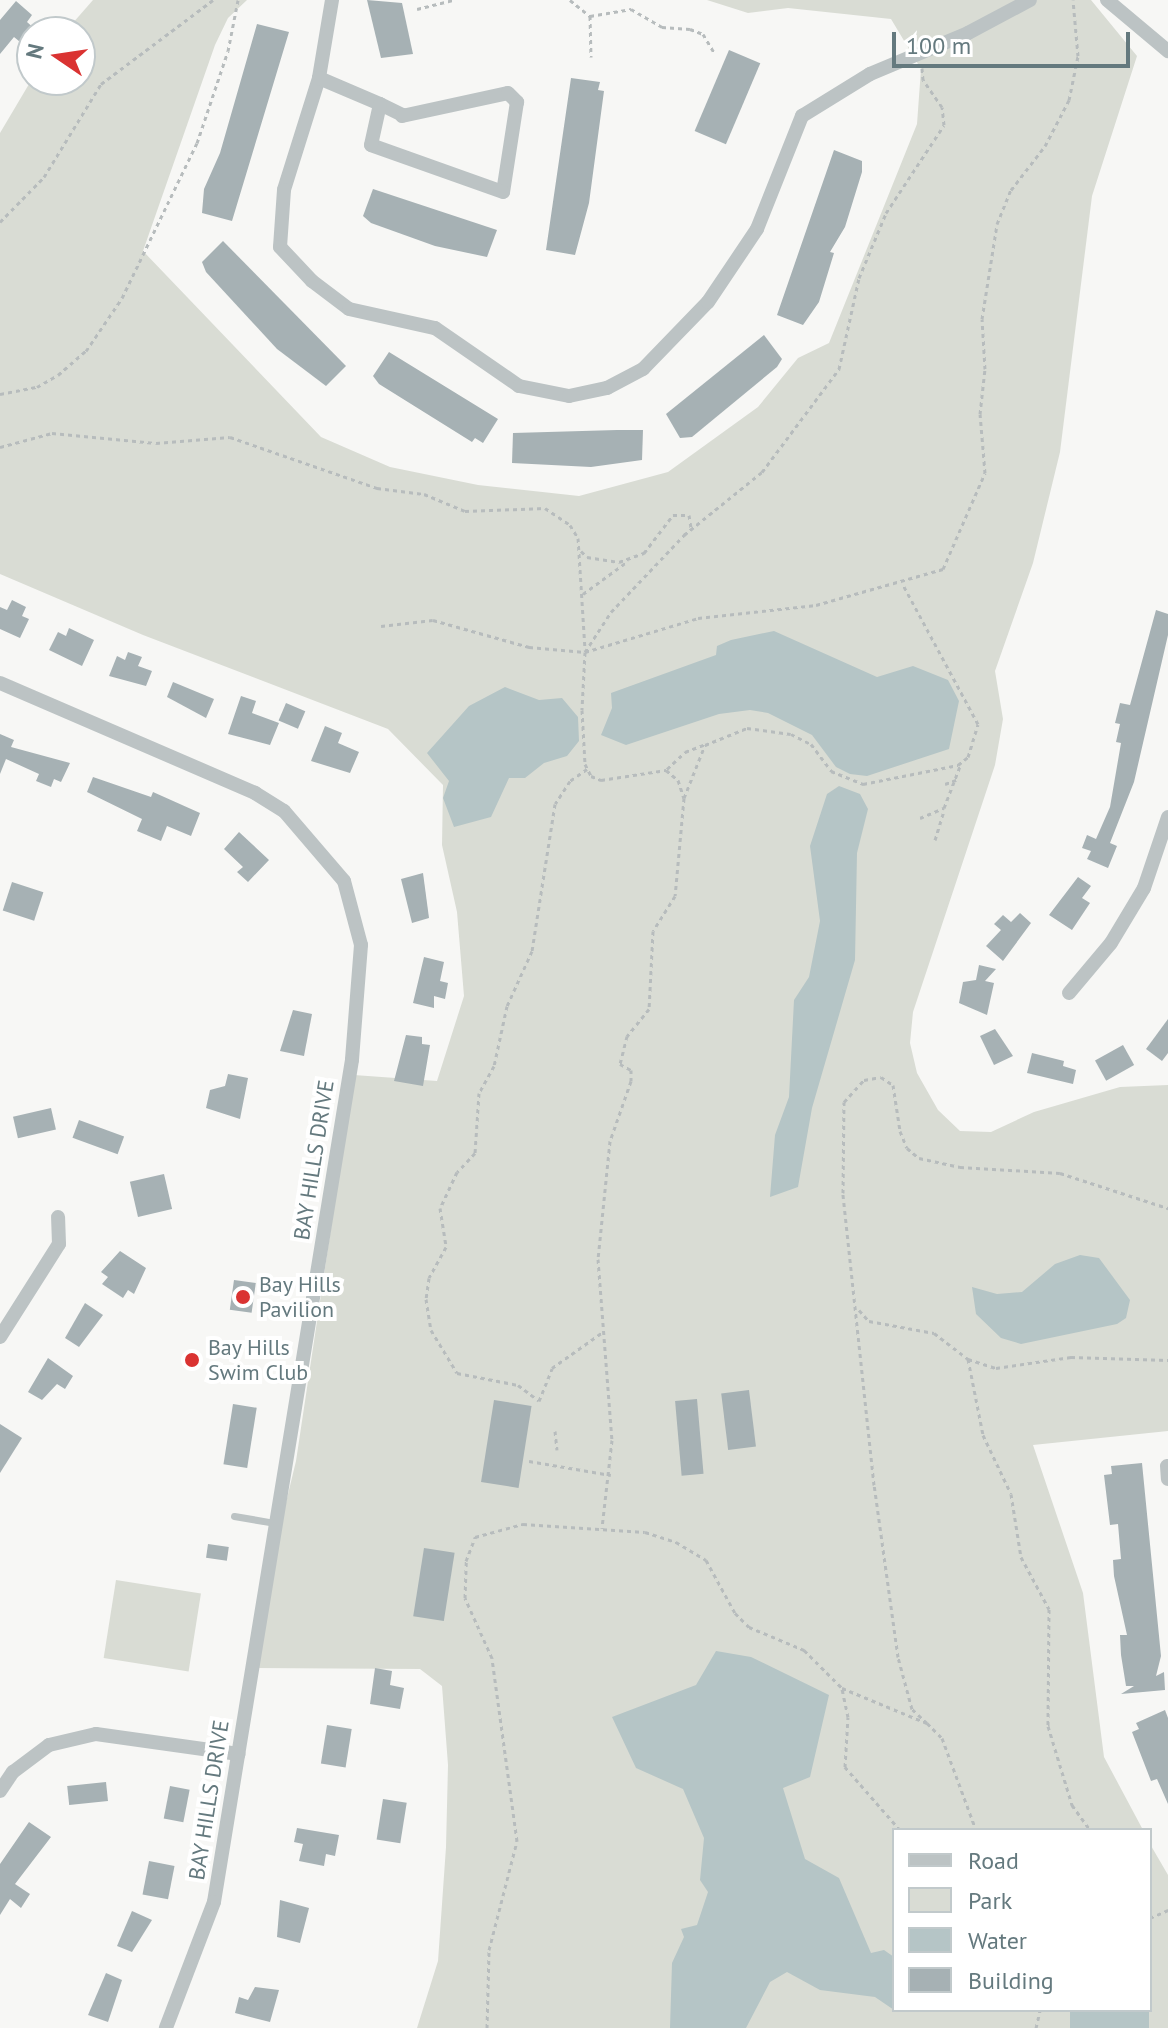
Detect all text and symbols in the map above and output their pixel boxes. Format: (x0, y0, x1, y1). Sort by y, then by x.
north arrow (16, 16, 96, 96)
scale bar (896, 16, 1134, 66)
text: 100 m (906, 30, 971, 61)
text: N (19, 41, 50, 61)
street label: BAY HILLS DRIVE (288, 1078, 340, 1242)
place label: Bay Hills Pavilion (259, 1271, 342, 1322)
marker: Bay Hills Pavilion (234, 1288, 252, 1306)
place label: Bay Hills Swim Club (208, 1334, 308, 1386)
marker: Bay Hills Swim Club (183, 1351, 201, 1369)
street label: BAY HILLS DRIVE (183, 1718, 235, 1882)
legend (892, 1828, 1152, 2012)
text: Road (968, 1845, 1019, 1876)
text: Park (968, 1885, 1012, 1916)
text: Water (968, 1925, 1027, 1956)
text: Building (968, 1965, 1054, 1996)

